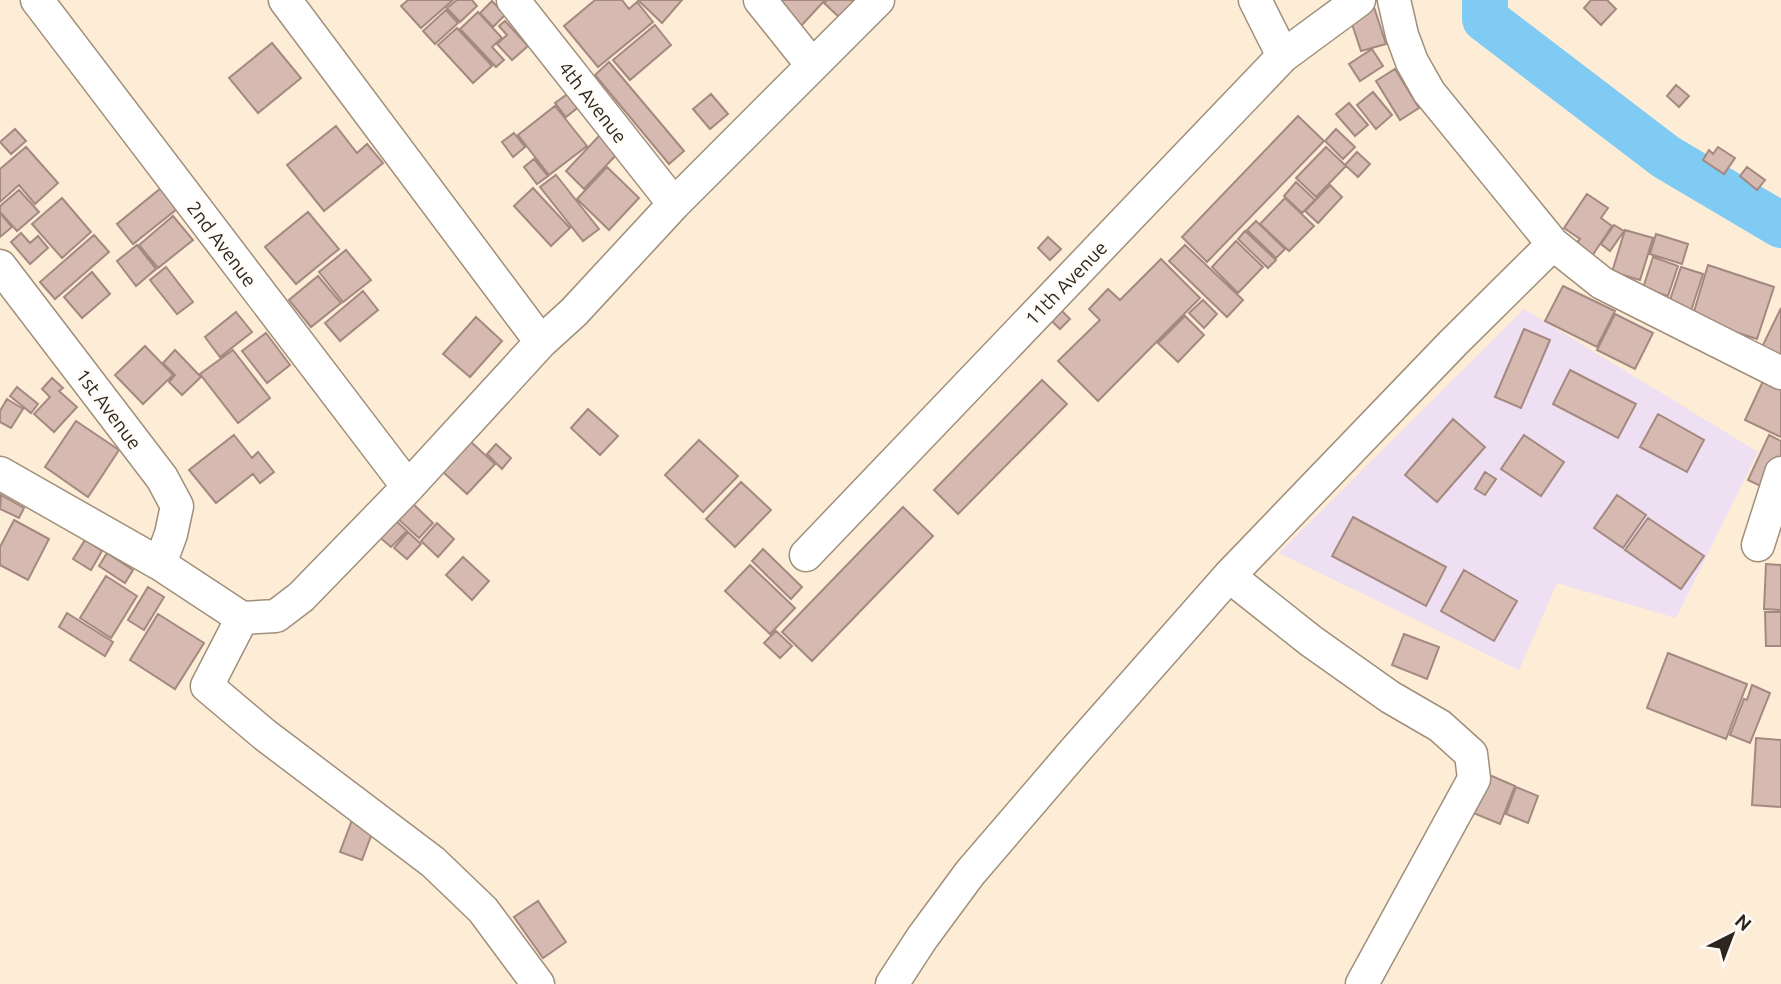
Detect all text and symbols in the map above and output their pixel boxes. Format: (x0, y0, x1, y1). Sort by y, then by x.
street label: 4th Avenue (554, 57, 632, 147)
street label: 2nd Avenue (183, 197, 261, 291)
street label: 11th Avenue (1021, 236, 1111, 330)
street label: 1st Avenue (72, 365, 146, 453)
north arrow (1697, 900, 1767, 970)
text: N (1731, 909, 1756, 935)

